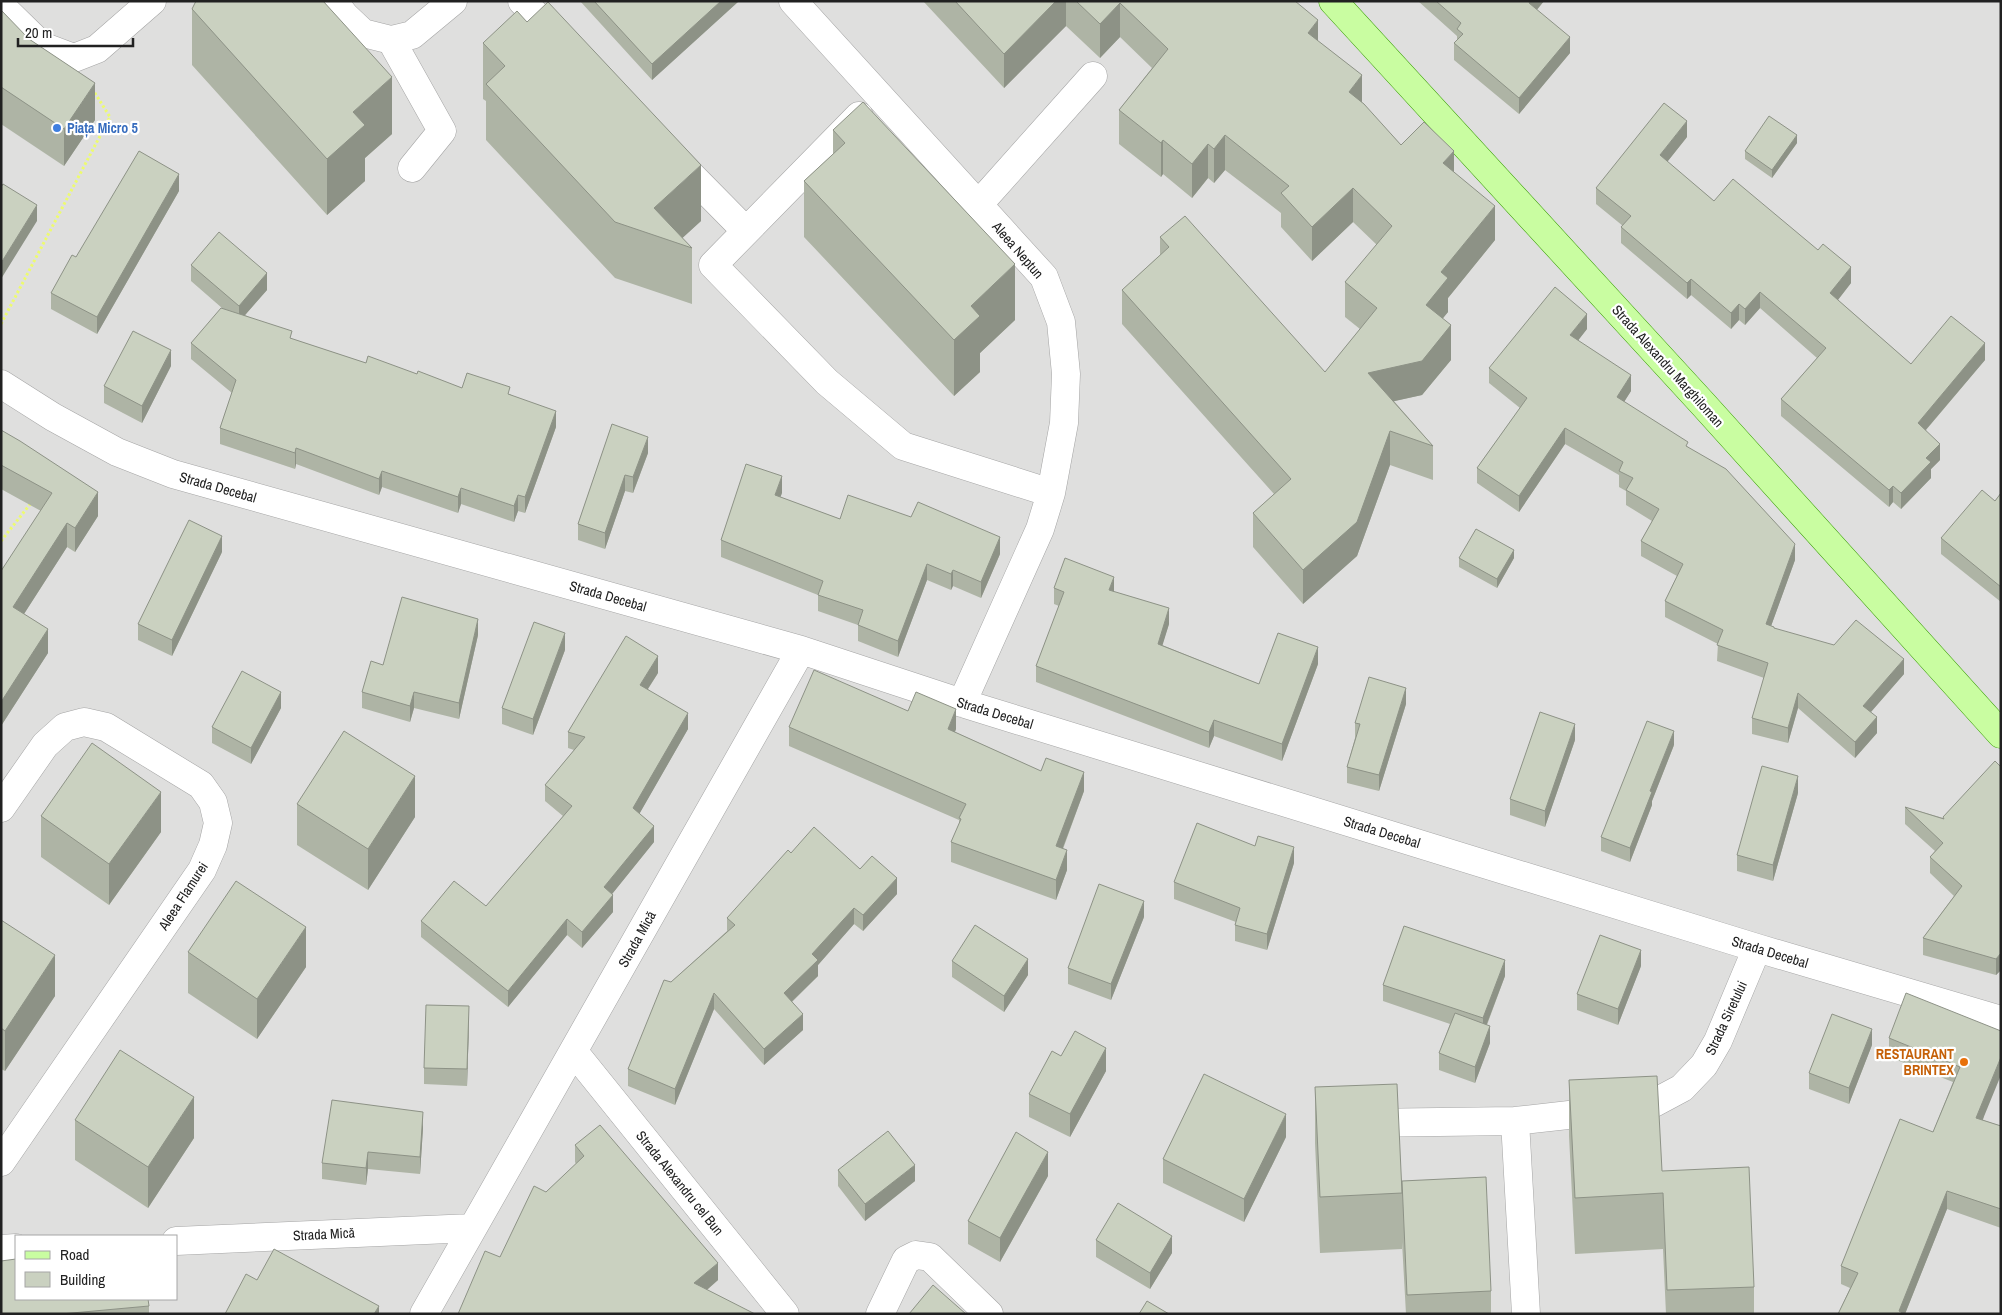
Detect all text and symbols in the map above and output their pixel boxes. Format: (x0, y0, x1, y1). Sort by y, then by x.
scale bar (18, 15, 132, 47)
text: 20 m (25, 22, 52, 43)
place label: Piața Micro 5 (67, 119, 138, 138)
marker: Piața Micro 5 (51, 122, 63, 134)
street label: Aleea Neptun (988, 217, 1048, 282)
street label: Strada Alexandru Marghiloman (1608, 301, 1728, 431)
street label: Strada Decebal (177, 467, 259, 507)
street label: Strada Decebal (567, 576, 649, 616)
street label: Strada Decebal (955, 693, 1035, 733)
street label: Strada Decebal (1342, 812, 1422, 852)
street label: Aleea Flamurei (154, 858, 212, 934)
street label: Strada Mică (614, 907, 660, 970)
street label: Strada Decebal (1730, 932, 1810, 972)
street label: Strada Siretului (1701, 978, 1751, 1058)
place label: RESTAURANT BRINTEX (1876, 1045, 1954, 1079)
marker: RESTAURANT BRINTEX (1958, 1056, 1970, 1068)
street label: Strada Alexandru cel Bun (632, 1127, 728, 1239)
street label: Strada Mică (293, 1223, 356, 1245)
legend (15, 1235, 178, 1300)
text: Road (60, 1244, 89, 1265)
text: Building (60, 1269, 105, 1290)

